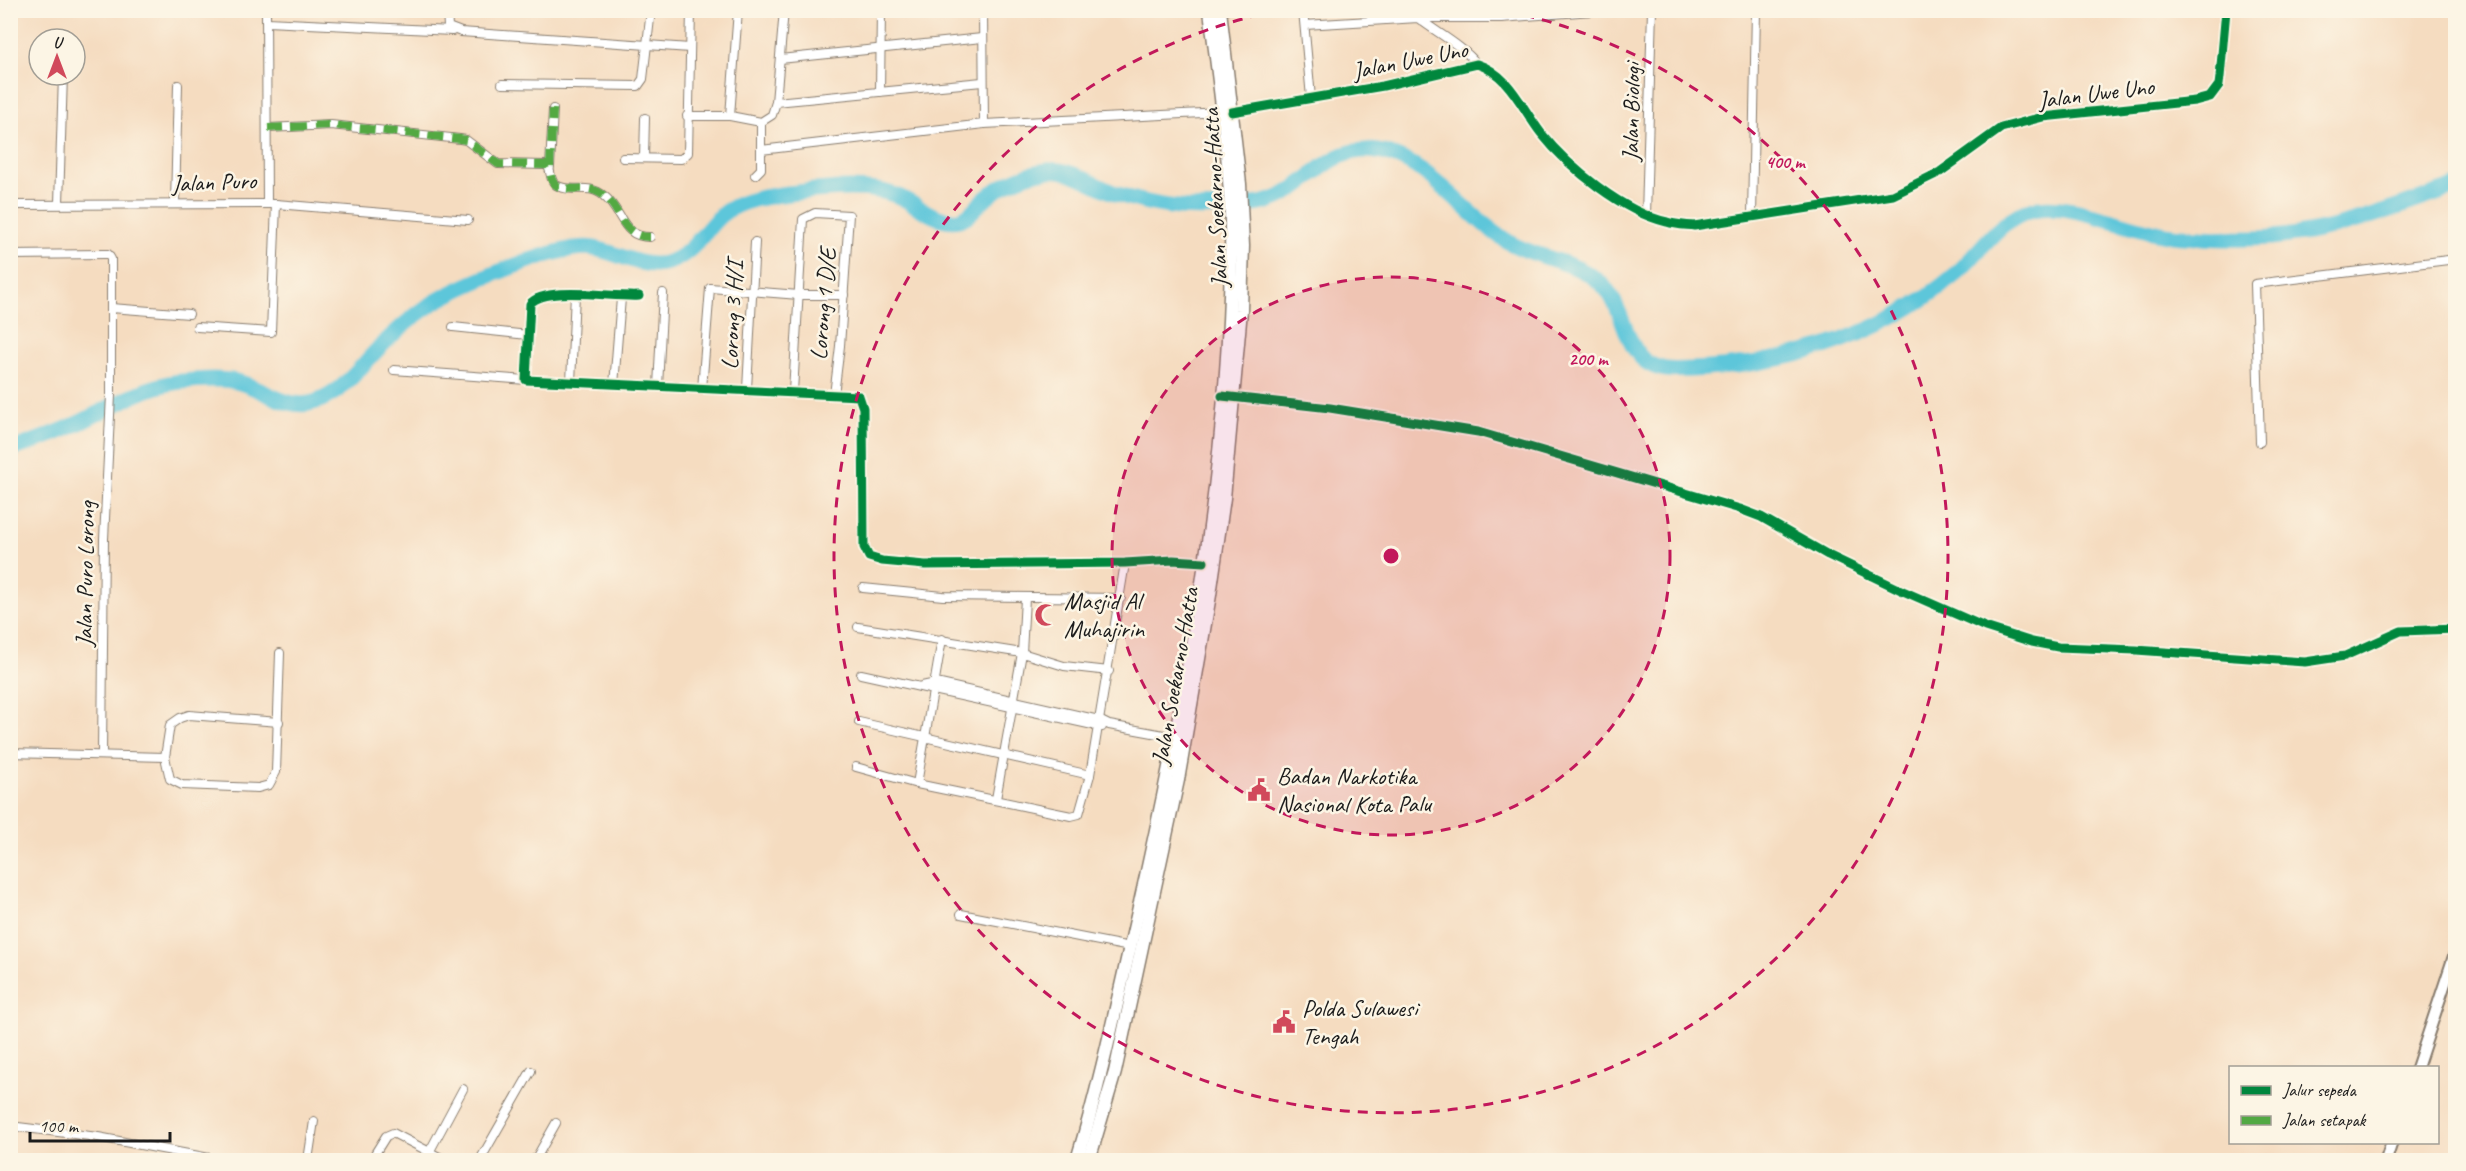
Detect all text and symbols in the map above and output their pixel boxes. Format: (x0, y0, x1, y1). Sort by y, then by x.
north arrow (27, 27, 87, 87)
text: U (53, 33, 64, 53)
street label: Jalan Uwe Uno (1349, 34, 1471, 86)
street label: Jalan Biologi (1615, 59, 1647, 163)
street label: Jalan Uwe Uno (2035, 71, 2157, 115)
street label: Jalan Soekarno-Hatta (1195, 106, 1235, 289)
text: 400 m (1766, 151, 1806, 173)
street label: Jalan Puro (170, 165, 258, 198)
street label: Lorong 1 D/E (803, 244, 843, 361)
street label: Lorong 3 H/I (714, 255, 750, 370)
text: 200 m (1569, 348, 1609, 370)
street label: Jalan Puro Lorong (69, 500, 101, 648)
centre of rings (1381, 546, 1401, 566)
street label: Jalan Soekarno-Hatta (1144, 584, 1206, 768)
place label: Masjid Al Muhajirin (1064, 586, 1145, 644)
mosque icon: Masjid Al Muhajirin (1033, 602, 1059, 628)
place label: Badan Narkotika Nasional Kota Palu (1277, 761, 1433, 819)
public building icon: Badan Narkotika Nasional Kota Palu (1246, 777, 1272, 803)
place label: Polda Sulawesi Tengah (1302, 993, 1421, 1051)
public building icon: Polda Sulawesi Tengah (1271, 1009, 1297, 1035)
legend (2229, 1066, 2439, 1144)
text: Jalur sepeda (2282, 1079, 2357, 1101)
scale bar (30, 1105, 170, 1143)
text: Jalan setapak (2282, 1109, 2367, 1131)
text: 100 m (39, 1115, 80, 1137)

